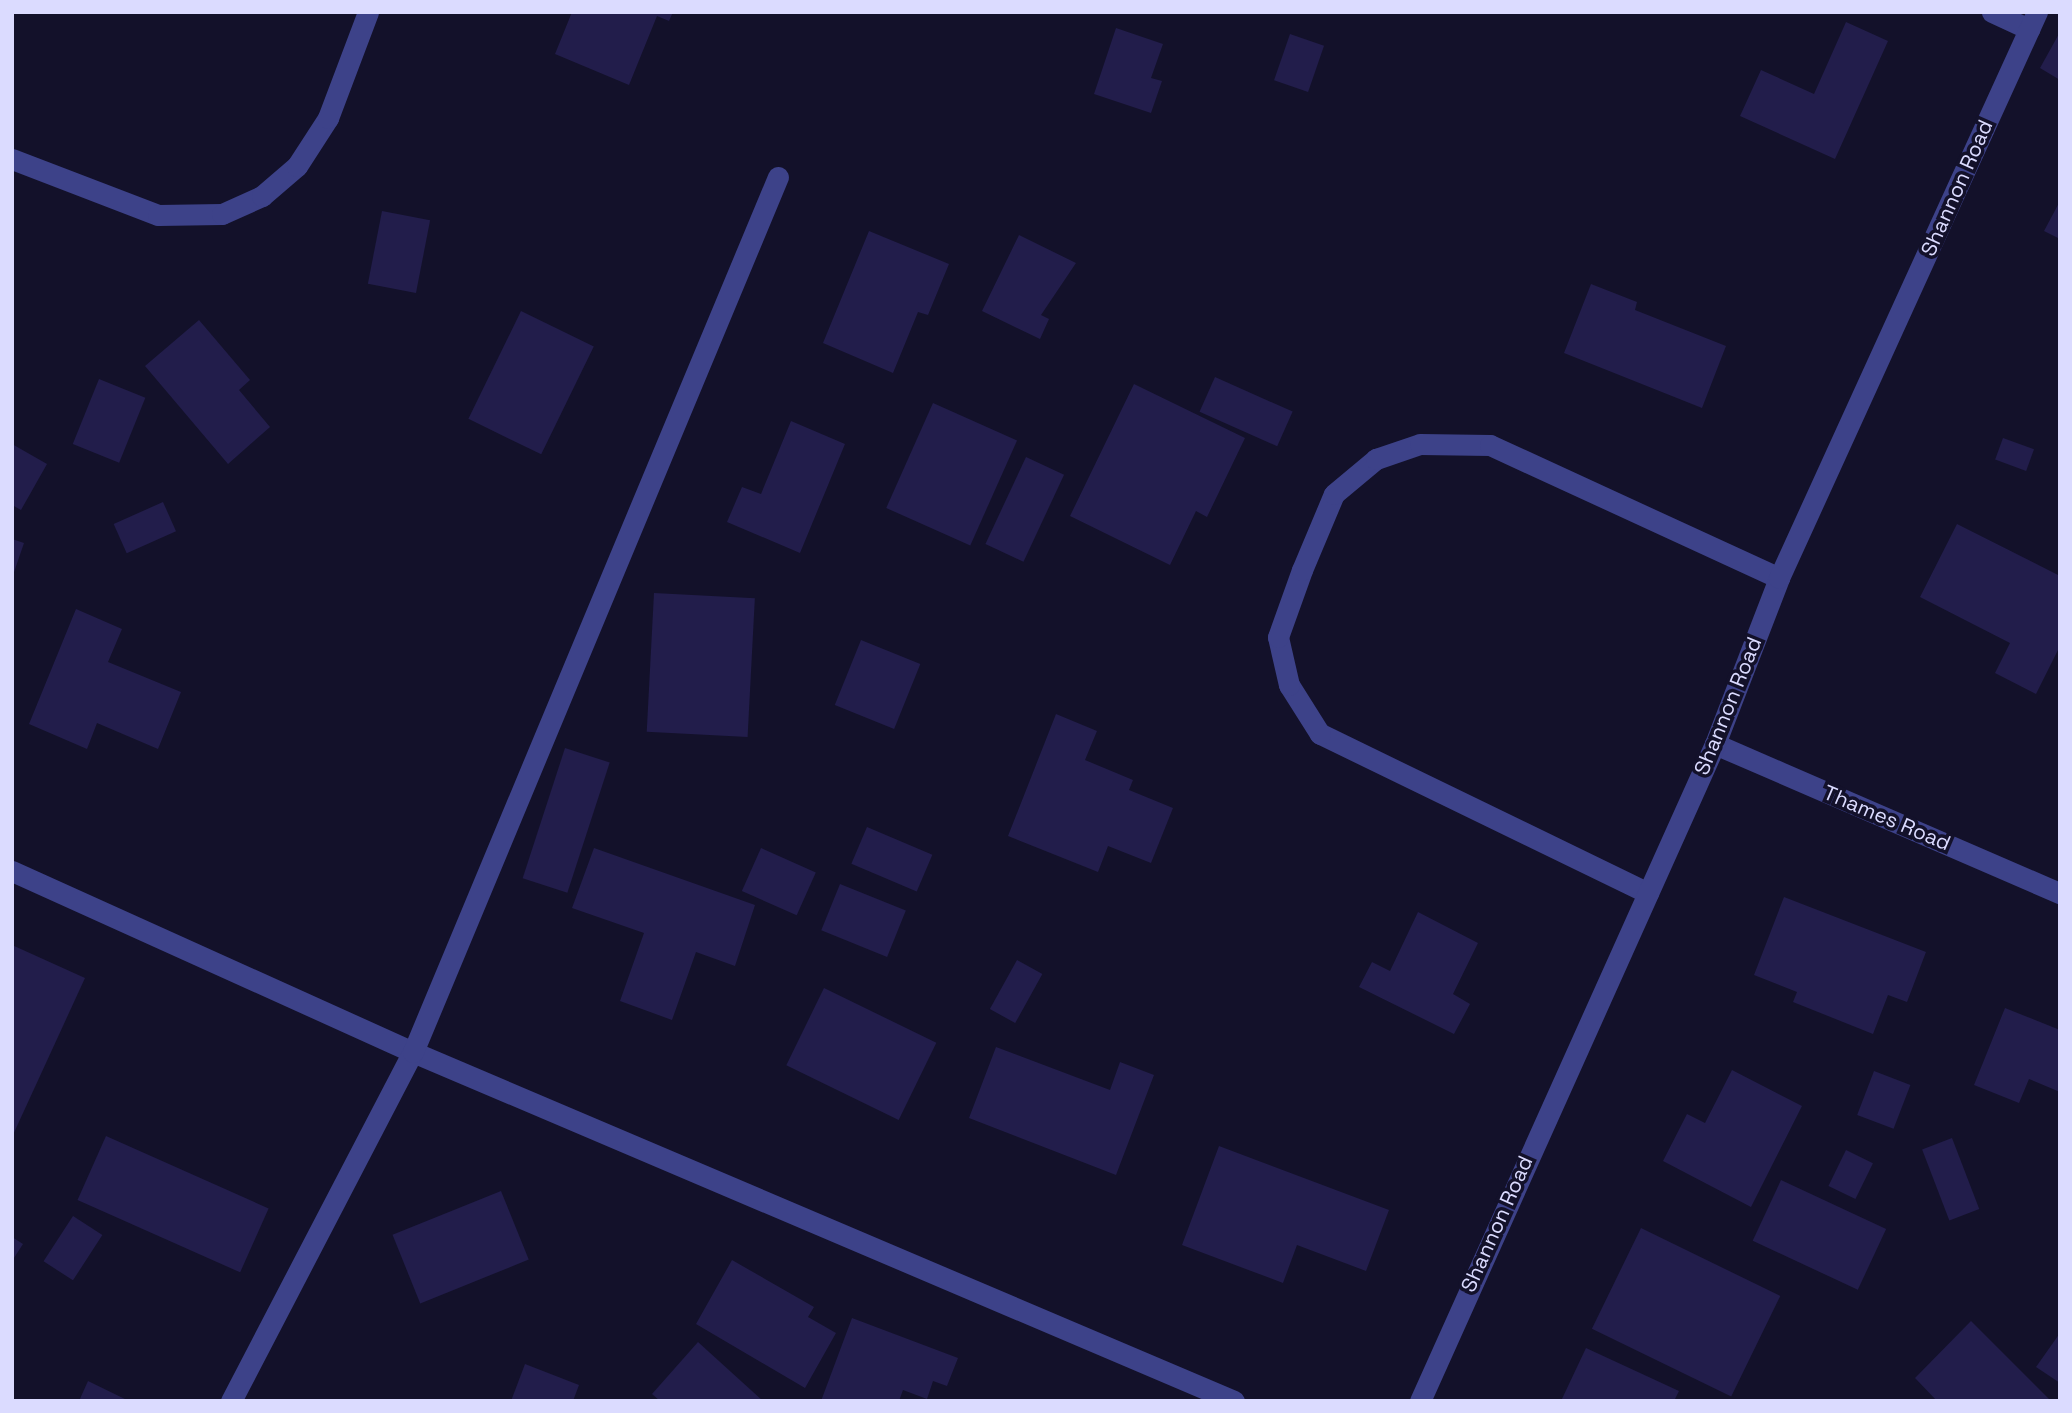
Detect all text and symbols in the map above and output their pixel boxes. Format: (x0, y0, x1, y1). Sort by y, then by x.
street label: Shannon Road (1916, 116, 1998, 260)
street label: Shannon Road (1689, 633, 1767, 779)
street label: Thames Road (1820, 780, 1954, 856)
street label: Shannon Road (1456, 1152, 1538, 1296)

